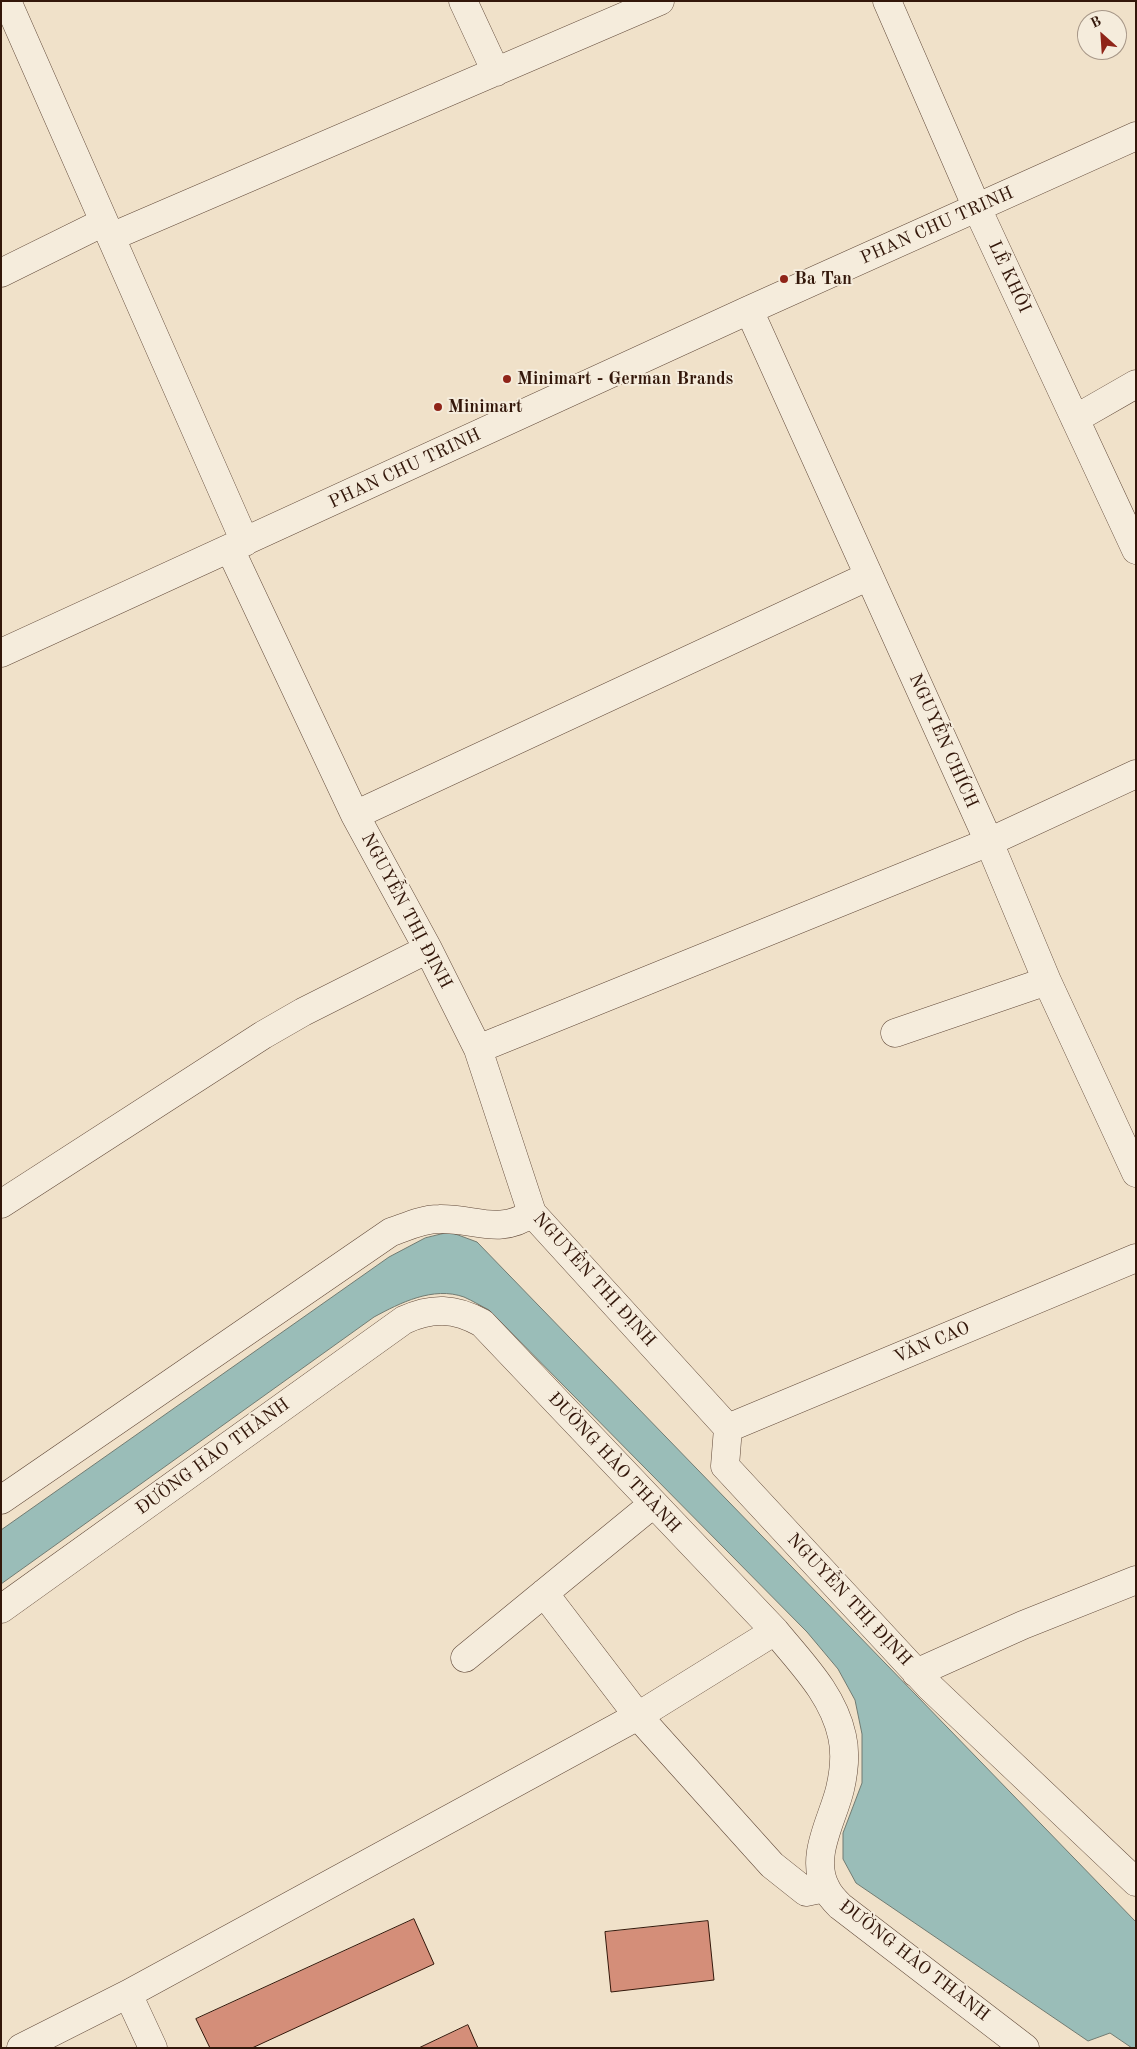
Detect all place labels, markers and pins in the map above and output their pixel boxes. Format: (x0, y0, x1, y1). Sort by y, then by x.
place label: Ba Tan (794, 268, 852, 290)
marker: Ba Tan (778, 273, 790, 285)
place label: Minimart - German Brands (517, 368, 733, 390)
marker: Minimart - German Brands (501, 373, 513, 385)
place label: Minimart (448, 396, 523, 418)
marker: Minimart (432, 401, 444, 413)

